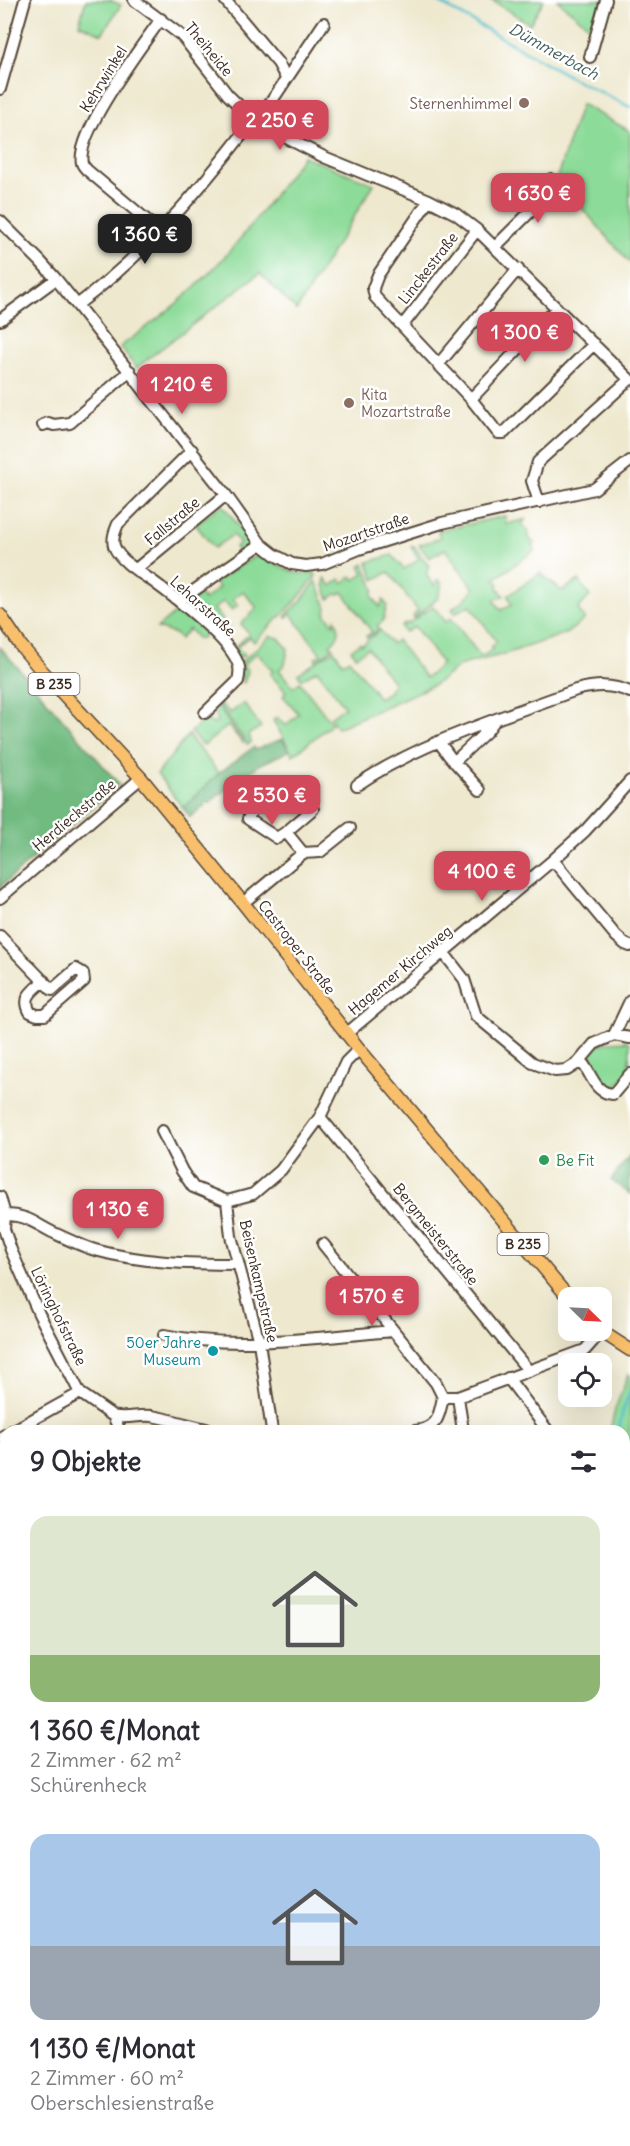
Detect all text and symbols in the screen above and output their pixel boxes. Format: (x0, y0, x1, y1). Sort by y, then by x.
street label: Theiheide (181, 18, 237, 80)
water label: Dümmerbach (506, 18, 603, 84)
street label: Kehrwinkel (75, 42, 131, 116)
place label: Sternenhimmel (410, 94, 512, 113)
marker: Sternenhimmel (517, 96, 531, 110)
pin: 2 250 € (225, 100, 335, 151)
text: 2 250 € (246, 107, 314, 132)
pin: 1 630 € (483, 173, 593, 224)
text: 1 630 € (505, 180, 571, 205)
pin: 1 360 € (90, 214, 200, 265)
text: 1 360 € (112, 221, 178, 246)
street label: Linckestraße (394, 228, 462, 308)
pin: 1 300 € (470, 312, 580, 363)
text: 1 300 € (491, 319, 559, 344)
pin: 1 210 € (127, 364, 237, 415)
text: 1 210 € (151, 371, 213, 396)
place label: Kita Mozartstraße (361, 385, 451, 421)
marker: Kita Mozartstraße (342, 396, 356, 410)
street label: Fallstraße (141, 493, 203, 549)
street label: Mozartstraße (320, 508, 412, 556)
street label: Leharstraße (166, 572, 240, 640)
road number: B 235 (28, 673, 80, 695)
street label: Herdieckstraße (28, 775, 120, 855)
pin: 2 530 € (217, 775, 327, 826)
text: 2 530 € (237, 782, 307, 807)
pin: 4 100 € (427, 851, 537, 902)
text: 4 100 € (448, 858, 516, 883)
street label: Castroper Straße (254, 896, 340, 998)
street label: Hagemer Kirchweg (344, 921, 456, 1019)
place label: Be Fit (556, 1151, 594, 1170)
marker: Be Fit (537, 1153, 551, 1167)
street label: Bergmeisterstraße (389, 1179, 483, 1289)
pin: 1 130 € (63, 1189, 173, 1240)
text: 1 130 € (87, 1196, 149, 1221)
street label: Beisenkampstraße (236, 1218, 282, 1344)
road number: B 235 (498, 1233, 548, 1255)
street label: Löringhofstraße (27, 1264, 91, 1368)
pin: 1 570 € (317, 1276, 427, 1327)
text: 1 570 € (340, 1283, 404, 1308)
north arrow (558, 1287, 612, 1341)
map controls (558, 1287, 612, 1407)
place label: 50er Jahre Museum (126, 1333, 201, 1369)
marker: 50er Jahre Museum (206, 1344, 220, 1358)
button: locate (558, 1353, 612, 1407)
text: 9 Objekte (30, 1445, 141, 1478)
icon: filters (567, 1445, 600, 1478)
icon: home (261, 1555, 369, 1663)
text: 1 360 €/Monat (30, 1714, 200, 1747)
text: 2 Zimmer · 62 m² (30, 1747, 182, 1772)
text: Schürenheck (30, 1772, 147, 1797)
icon: home (261, 1873, 369, 1981)
text: 1 130 €/Monat (30, 2032, 195, 2065)
text: 2 Zimmer · 60 m² (30, 2065, 184, 2090)
text: Oberschlesienstraße (30, 2090, 214, 2115)

